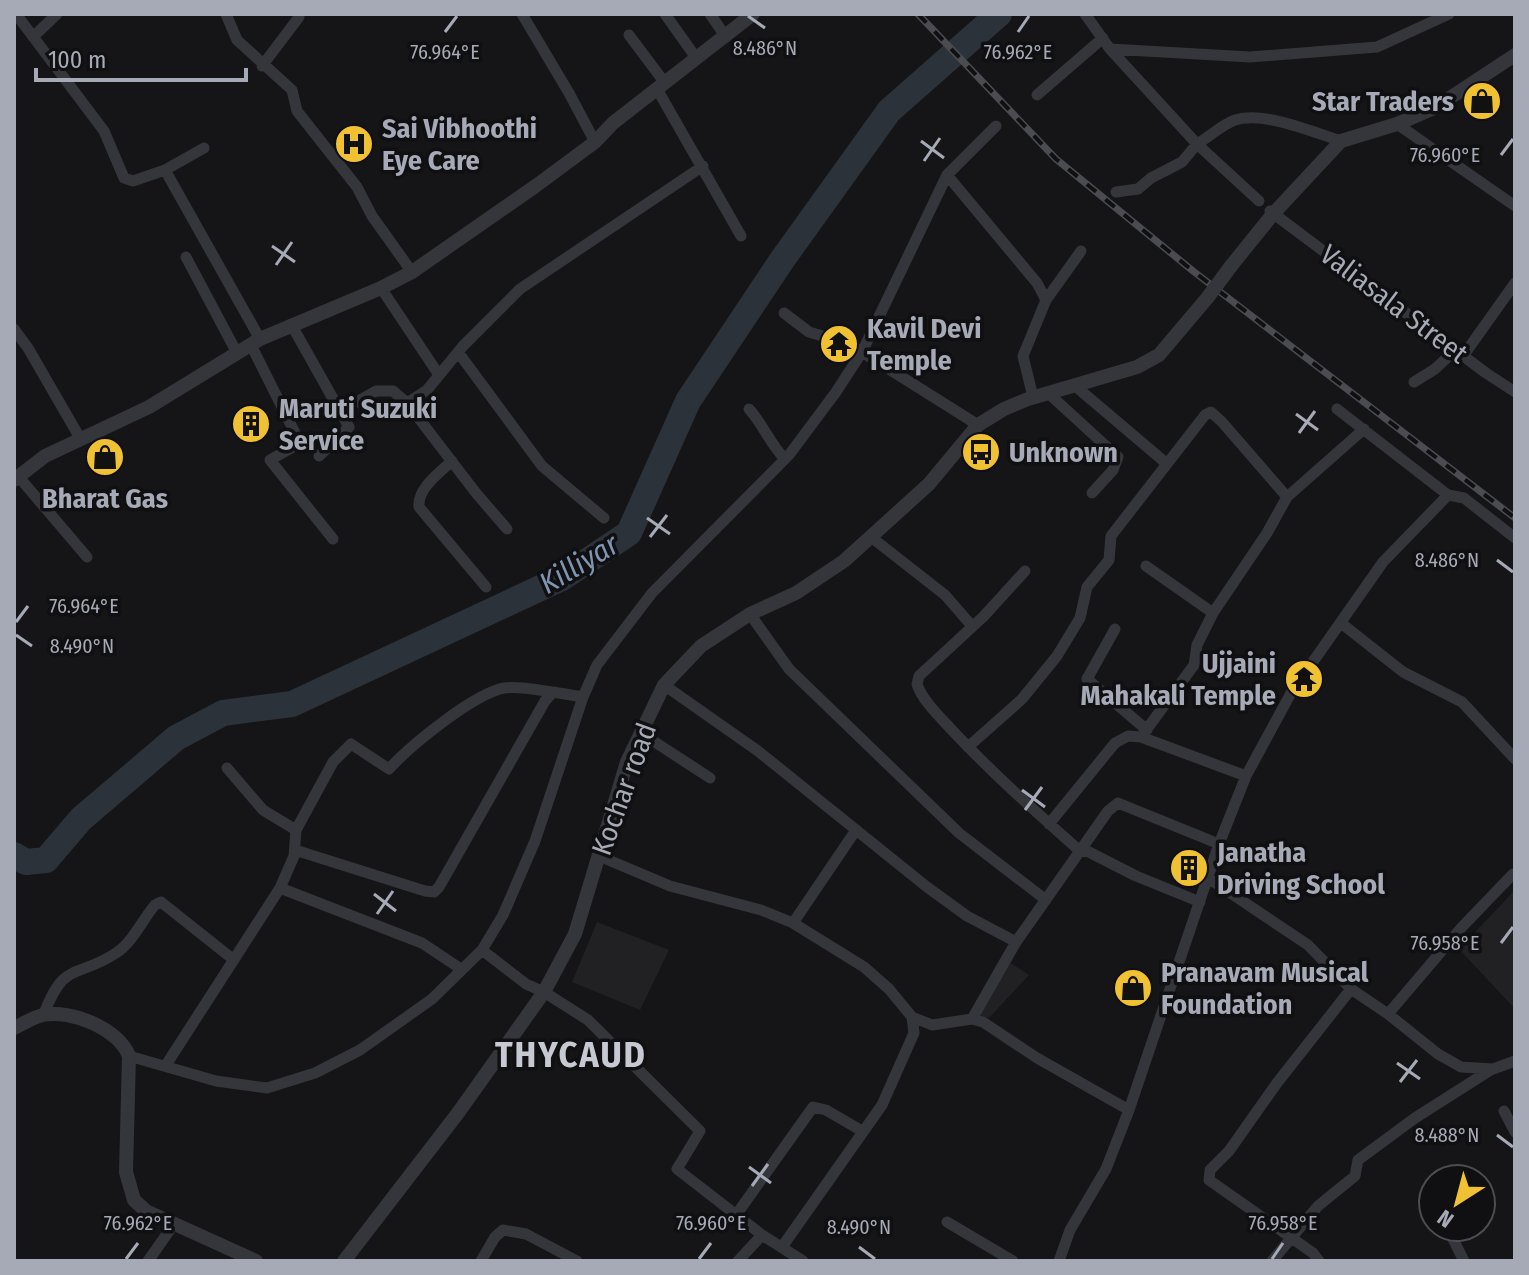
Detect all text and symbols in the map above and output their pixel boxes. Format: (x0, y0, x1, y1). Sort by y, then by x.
scale bar (36, 32, 246, 82)
text: 8.486°N (733, 36, 797, 60)
text: 76.964°E (410, 40, 480, 64)
text: 76.962°E (984, 40, 1052, 64)
text: 100 m (48, 46, 106, 74)
shop icon: Star Traders (1461, 80, 1503, 122)
place label: Star Traders (1312, 85, 1454, 118)
place label: Sai Vibhoothi Eye Care (382, 112, 537, 177)
hospital icon: Sai Vibhoothi Eye Care (333, 123, 375, 165)
text: 76.960°E (1410, 143, 1480, 167)
street label: Valiasala Street (1314, 238, 1475, 371)
place label: Kavil Devi Temple (867, 312, 981, 377)
temple icon: Kavil Devi Temple (818, 323, 860, 365)
place label: Maruti Suzuki Service (279, 392, 437, 457)
building icon: Maruti Suzuki Service (230, 403, 272, 445)
bus stop icon: Unknown (960, 431, 1002, 473)
shop icon: Bharat Gas (84, 436, 126, 478)
place label: Unknown (1009, 436, 1118, 469)
place label: Bharat Gas (42, 482, 168, 515)
water label: Killiyar (533, 526, 626, 602)
text: 8.486°N (1415, 548, 1479, 572)
text: 76.964°E (49, 594, 119, 618)
text: 8.490°N (50, 634, 114, 658)
place label: Ujjaini Mahakali Temple (1081, 647, 1276, 712)
temple icon: Ujjaini Mahakali Temple (1283, 658, 1325, 700)
street label: Kochar road (585, 718, 663, 860)
place label: Janatha Driving School (1216, 836, 1385, 901)
building icon: Janatha Driving School (1168, 847, 1210, 889)
text: 76.958°E (1411, 931, 1479, 955)
place label: Pranavam Musical Foundation (1161, 956, 1369, 1021)
shop icon: Pranavam Musical Foundation (1112, 967, 1154, 1009)
district label: THYCAUD (495, 1033, 647, 1077)
text: 8.488°N (1415, 1123, 1479, 1147)
north arrow (1417, 1163, 1497, 1243)
text: N (1432, 1204, 1459, 1234)
text: 76.962°E (104, 1211, 172, 1235)
text: 76.960°E (676, 1211, 746, 1235)
text: 76.958°E (1249, 1211, 1317, 1235)
text: 8.490°N (827, 1215, 891, 1239)

